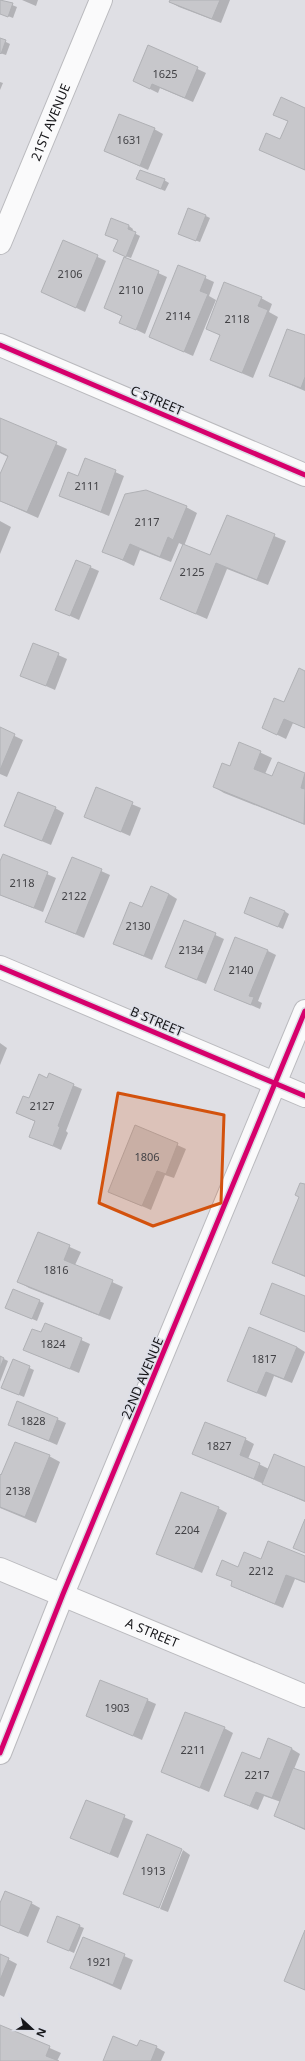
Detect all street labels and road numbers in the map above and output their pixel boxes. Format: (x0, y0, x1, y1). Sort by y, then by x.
street label: 21ST AVENUE (26, 81, 74, 163)
street label: C STREET (128, 381, 187, 419)
street label: B STREET (128, 1002, 187, 1041)
street label: 22ND AVENUE (117, 1334, 167, 1422)
street label: A STREET (123, 1613, 182, 1652)

